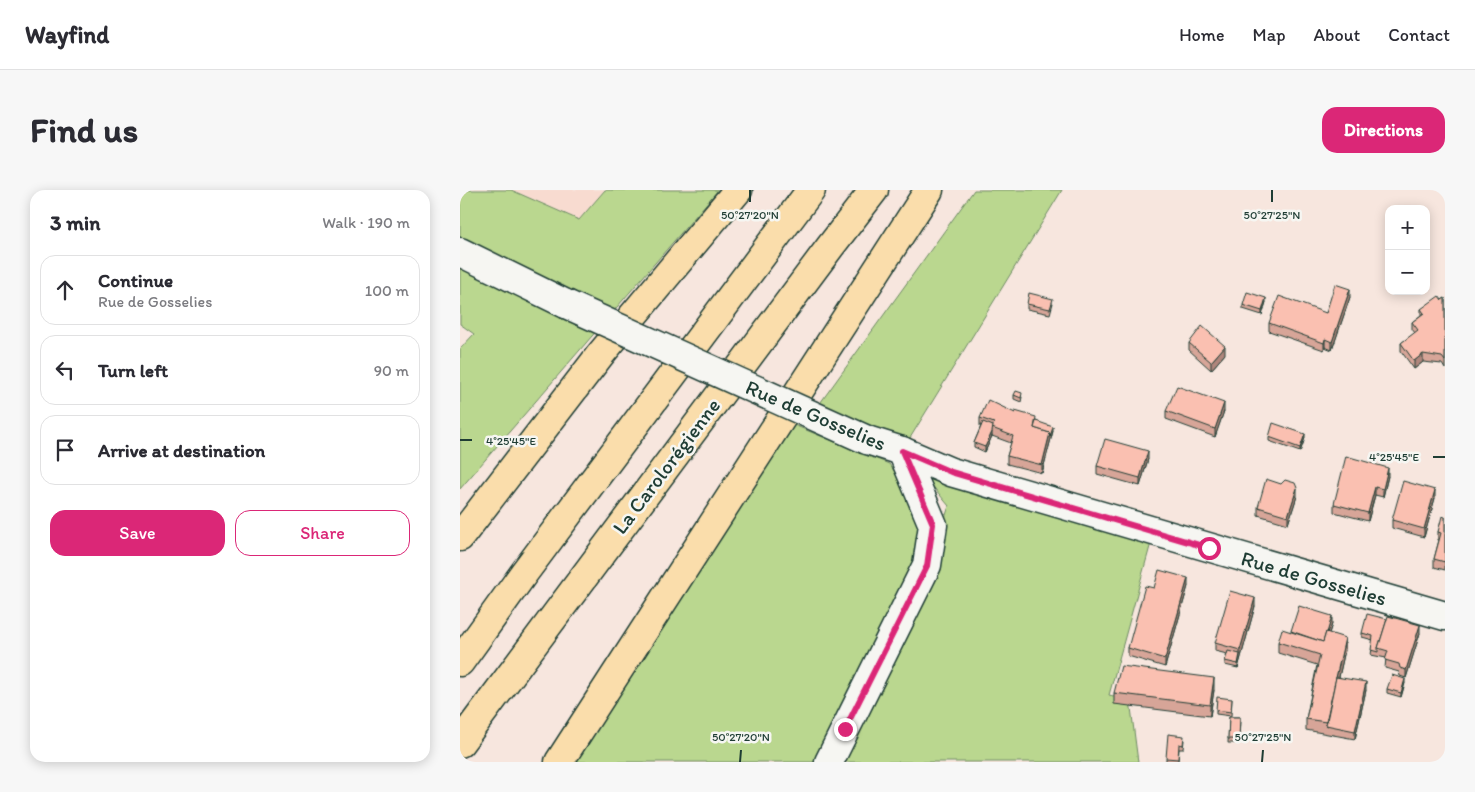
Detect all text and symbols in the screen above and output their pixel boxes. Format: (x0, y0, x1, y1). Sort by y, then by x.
text: Wayfind (25, 20, 109, 49)
text: Home (1179, 24, 1225, 46)
text: Map (1253, 24, 1286, 46)
text: About (1314, 24, 1360, 46)
text: Contact (1388, 24, 1450, 46)
button: Directions (1322, 107, 1445, 153)
text: Find us (30, 109, 138, 151)
map controls (1385, 205, 1430, 295)
button: + (1385, 205, 1430, 250)
text: 50°27'20"N (721, 208, 779, 222)
text: 50°27'25"N (1244, 208, 1300, 222)
text: 3 min (50, 210, 100, 235)
text: Walk · 190 m (322, 213, 410, 232)
button: − (1385, 250, 1430, 295)
text: Continue (98, 269, 173, 292)
icon: ahead (51, 276, 79, 304)
text: 100 m (365, 281, 409, 300)
text: Rue de Gosselies (98, 292, 212, 311)
icon: left (51, 356, 79, 384)
text: Turn left (98, 359, 168, 382)
text: 90 m (374, 361, 409, 380)
street label: Rue de Gosselies (742, 374, 890, 456)
street label: La Carolorégienne (607, 393, 725, 539)
text: 4°25'45"E (486, 434, 536, 448)
icon: arrive (51, 436, 79, 464)
text: Arrive at destination (98, 439, 265, 462)
text: 4°25'45"E (1369, 450, 1419, 464)
button: Save (50, 510, 225, 556)
button: Share (235, 510, 410, 556)
route start (1198, 537, 1221, 560)
street label: Rue de Gosselies (1238, 545, 1390, 611)
route end (834, 718, 857, 741)
text: 50°27'20"N (712, 730, 770, 744)
text: 50°27'25"N (1235, 730, 1291, 744)

